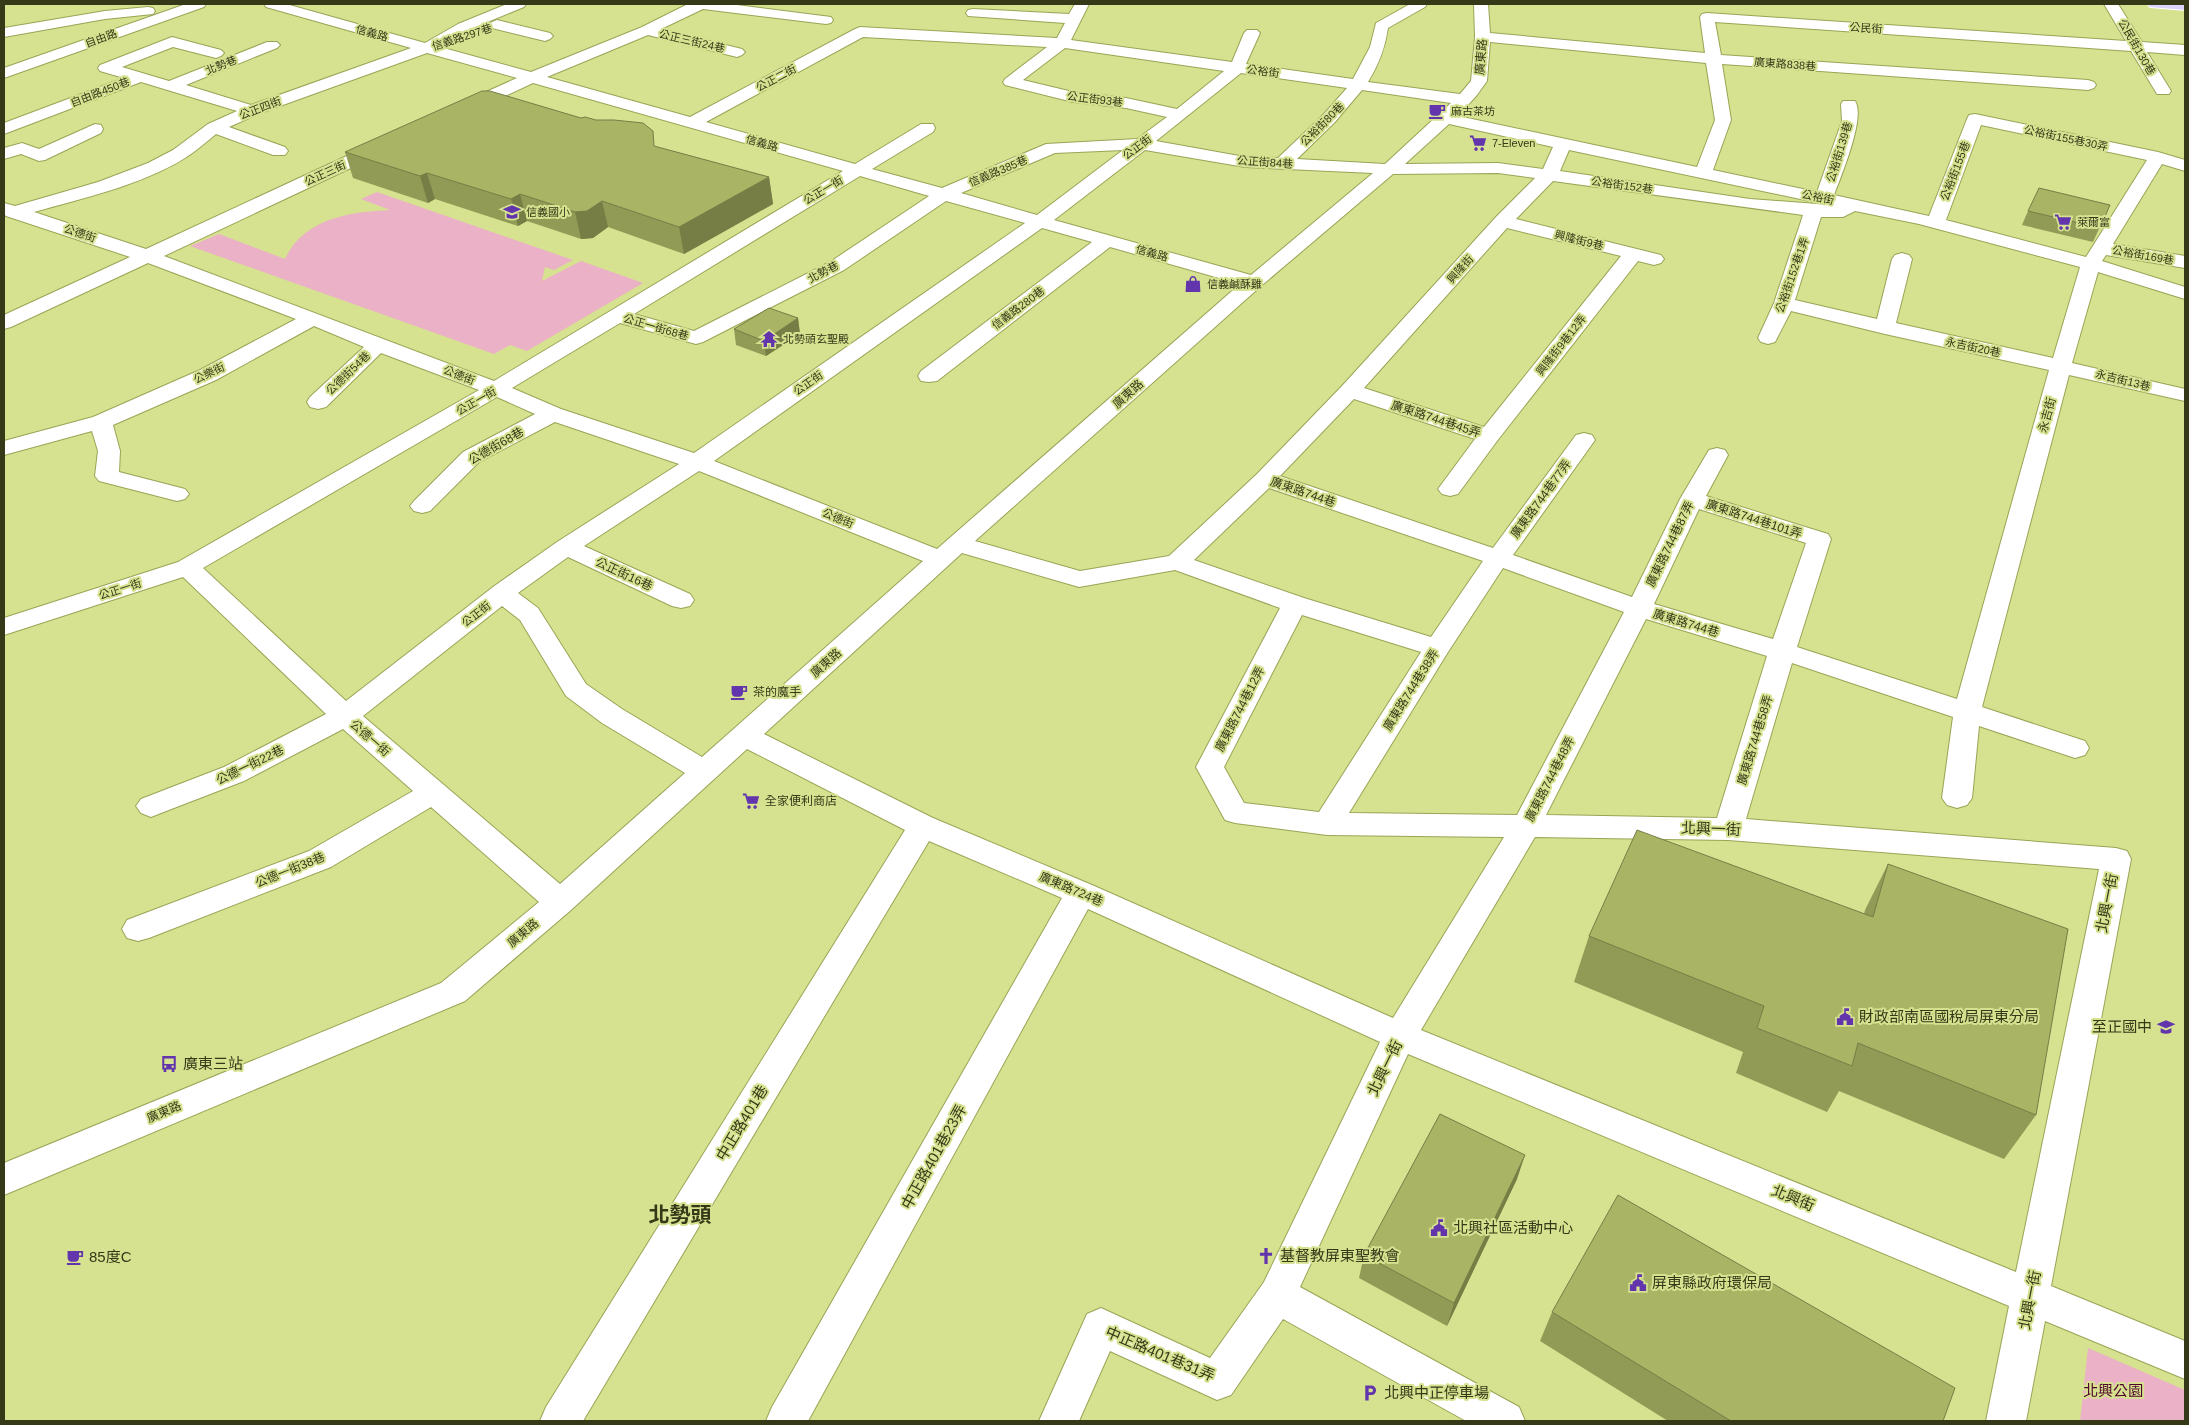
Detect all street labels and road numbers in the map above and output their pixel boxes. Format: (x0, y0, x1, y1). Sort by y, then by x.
street label: 公民街130巷 (2116, 17, 2158, 77)
street label: 公民街 (1849, 21, 1883, 35)
street label: 信義路297巷 (430, 22, 494, 52)
street label: 信義路 (354, 23, 390, 43)
street label: 自由路 (83, 27, 119, 49)
street label: 公正三街24巷 (658, 28, 726, 54)
street label: 廣東路 (1472, 38, 1490, 76)
street label: 北勢巷 (203, 53, 239, 77)
street label: 廣東路838巷 (1753, 56, 1817, 72)
street label: 公正二街 (754, 62, 798, 94)
street label: 公裕街 (1246, 63, 1280, 79)
street label: 自由路450巷 (69, 75, 131, 109)
street label: 公正街93巷 (1066, 90, 1124, 108)
street label: 公正四街 (237, 95, 283, 121)
street label: 公裕街80巷 (1298, 100, 1346, 148)
street label: 公裕街139巷 (1824, 120, 1854, 184)
street label: 公裕街155巷30弄 (2023, 123, 2109, 153)
street label: 公正街 (1120, 132, 1154, 162)
street label: 信義路 (744, 133, 780, 153)
street label: 公裕街155巷 (1938, 140, 1972, 202)
street label: 信義路385巷 (967, 153, 1029, 189)
street label: 公正街84巷 (1237, 154, 1293, 170)
street label: 公正三街 (303, 158, 347, 188)
street label: 公正一街 (801, 174, 845, 206)
street label: 公裕街152巷 (1590, 175, 1654, 195)
street label: 公裕街 (1801, 188, 1835, 206)
street label: 公德街 (62, 222, 98, 244)
street label: 興隆街9巷 (1553, 228, 1605, 252)
street label: 公裕街152巷1弄 (1773, 235, 1811, 315)
street label: 信義路 (1134, 243, 1170, 263)
street label: 公裕街169巷 (2111, 244, 2175, 266)
street label: 興隆街 (1445, 253, 1475, 285)
street label: 北勢巷 (806, 259, 840, 285)
street label: 信義路280巷 (989, 284, 1047, 332)
street label: 公正一街68巷 (622, 312, 690, 342)
street label: 興隆街9巷12弄 (1534, 312, 1588, 378)
street label: 永吉街20巷 (1944, 335, 2002, 359)
street label: 公德街54巷 (324, 349, 372, 397)
street label: 公樂街 (192, 360, 226, 386)
street label: 公德街 (441, 363, 477, 387)
street label: 永吉街13巷 (2094, 367, 2152, 393)
street label: 公正街 (791, 369, 825, 397)
street label: 廣東路 (1110, 377, 1146, 411)
street label: 公正一街 (454, 385, 498, 417)
street label: 永吉街 (2036, 396, 2058, 434)
street label: 廣東路744巷45弄 (1389, 398, 1483, 440)
street label: 公德街68巷 (466, 425, 526, 467)
street label: 廣東路744巷77弄 (1508, 457, 1574, 541)
street label: 廣東路744巷 (1269, 474, 1337, 510)
street label: 廣東路744巷101弄 (1704, 497, 1804, 541)
street label: 廣東路744巷87弄 (1643, 499, 1697, 589)
street label: 公德街 (820, 506, 856, 530)
street label: 公正街16巷 (593, 555, 655, 593)
street label: 公正一街 (97, 576, 143, 602)
street label: 公正街 (459, 599, 493, 629)
street label: 廣東路744巷 (1651, 606, 1721, 640)
street label: 廣東路 (808, 646, 844, 680)
street label: 廣東路744巷38弄 (1380, 647, 1442, 733)
street label: 廣東路744巷12弄 (1213, 664, 1267, 754)
street label: 廣東路744巷58弄 (1735, 693, 1775, 787)
street label: 公德一街 (347, 717, 393, 759)
street label: 廣東路744巷48弄 (1523, 734, 1577, 824)
street label: 公德一街22巷 (214, 743, 286, 787)
street label: 北興一街 (1681, 819, 1741, 838)
street label: 公德一街38巷 (253, 850, 327, 890)
street label: 廣東路724巷 (1037, 869, 1105, 909)
street label: 北興一街 (2092, 872, 2121, 934)
street label: 廣東路 (505, 916, 541, 950)
street label: 北興一街 (1364, 1037, 1405, 1098)
street label: 中正路401巷 (712, 1082, 771, 1164)
street label: 廣東路 (145, 1099, 183, 1125)
street label: 中正路401巷23弄 (898, 1102, 969, 1212)
street label: 北興街 (1769, 1181, 1817, 1214)
street label: 北興一街 (2015, 1269, 2044, 1331)
street label: 中正路401巷31弄 (1103, 1323, 1217, 1384)

